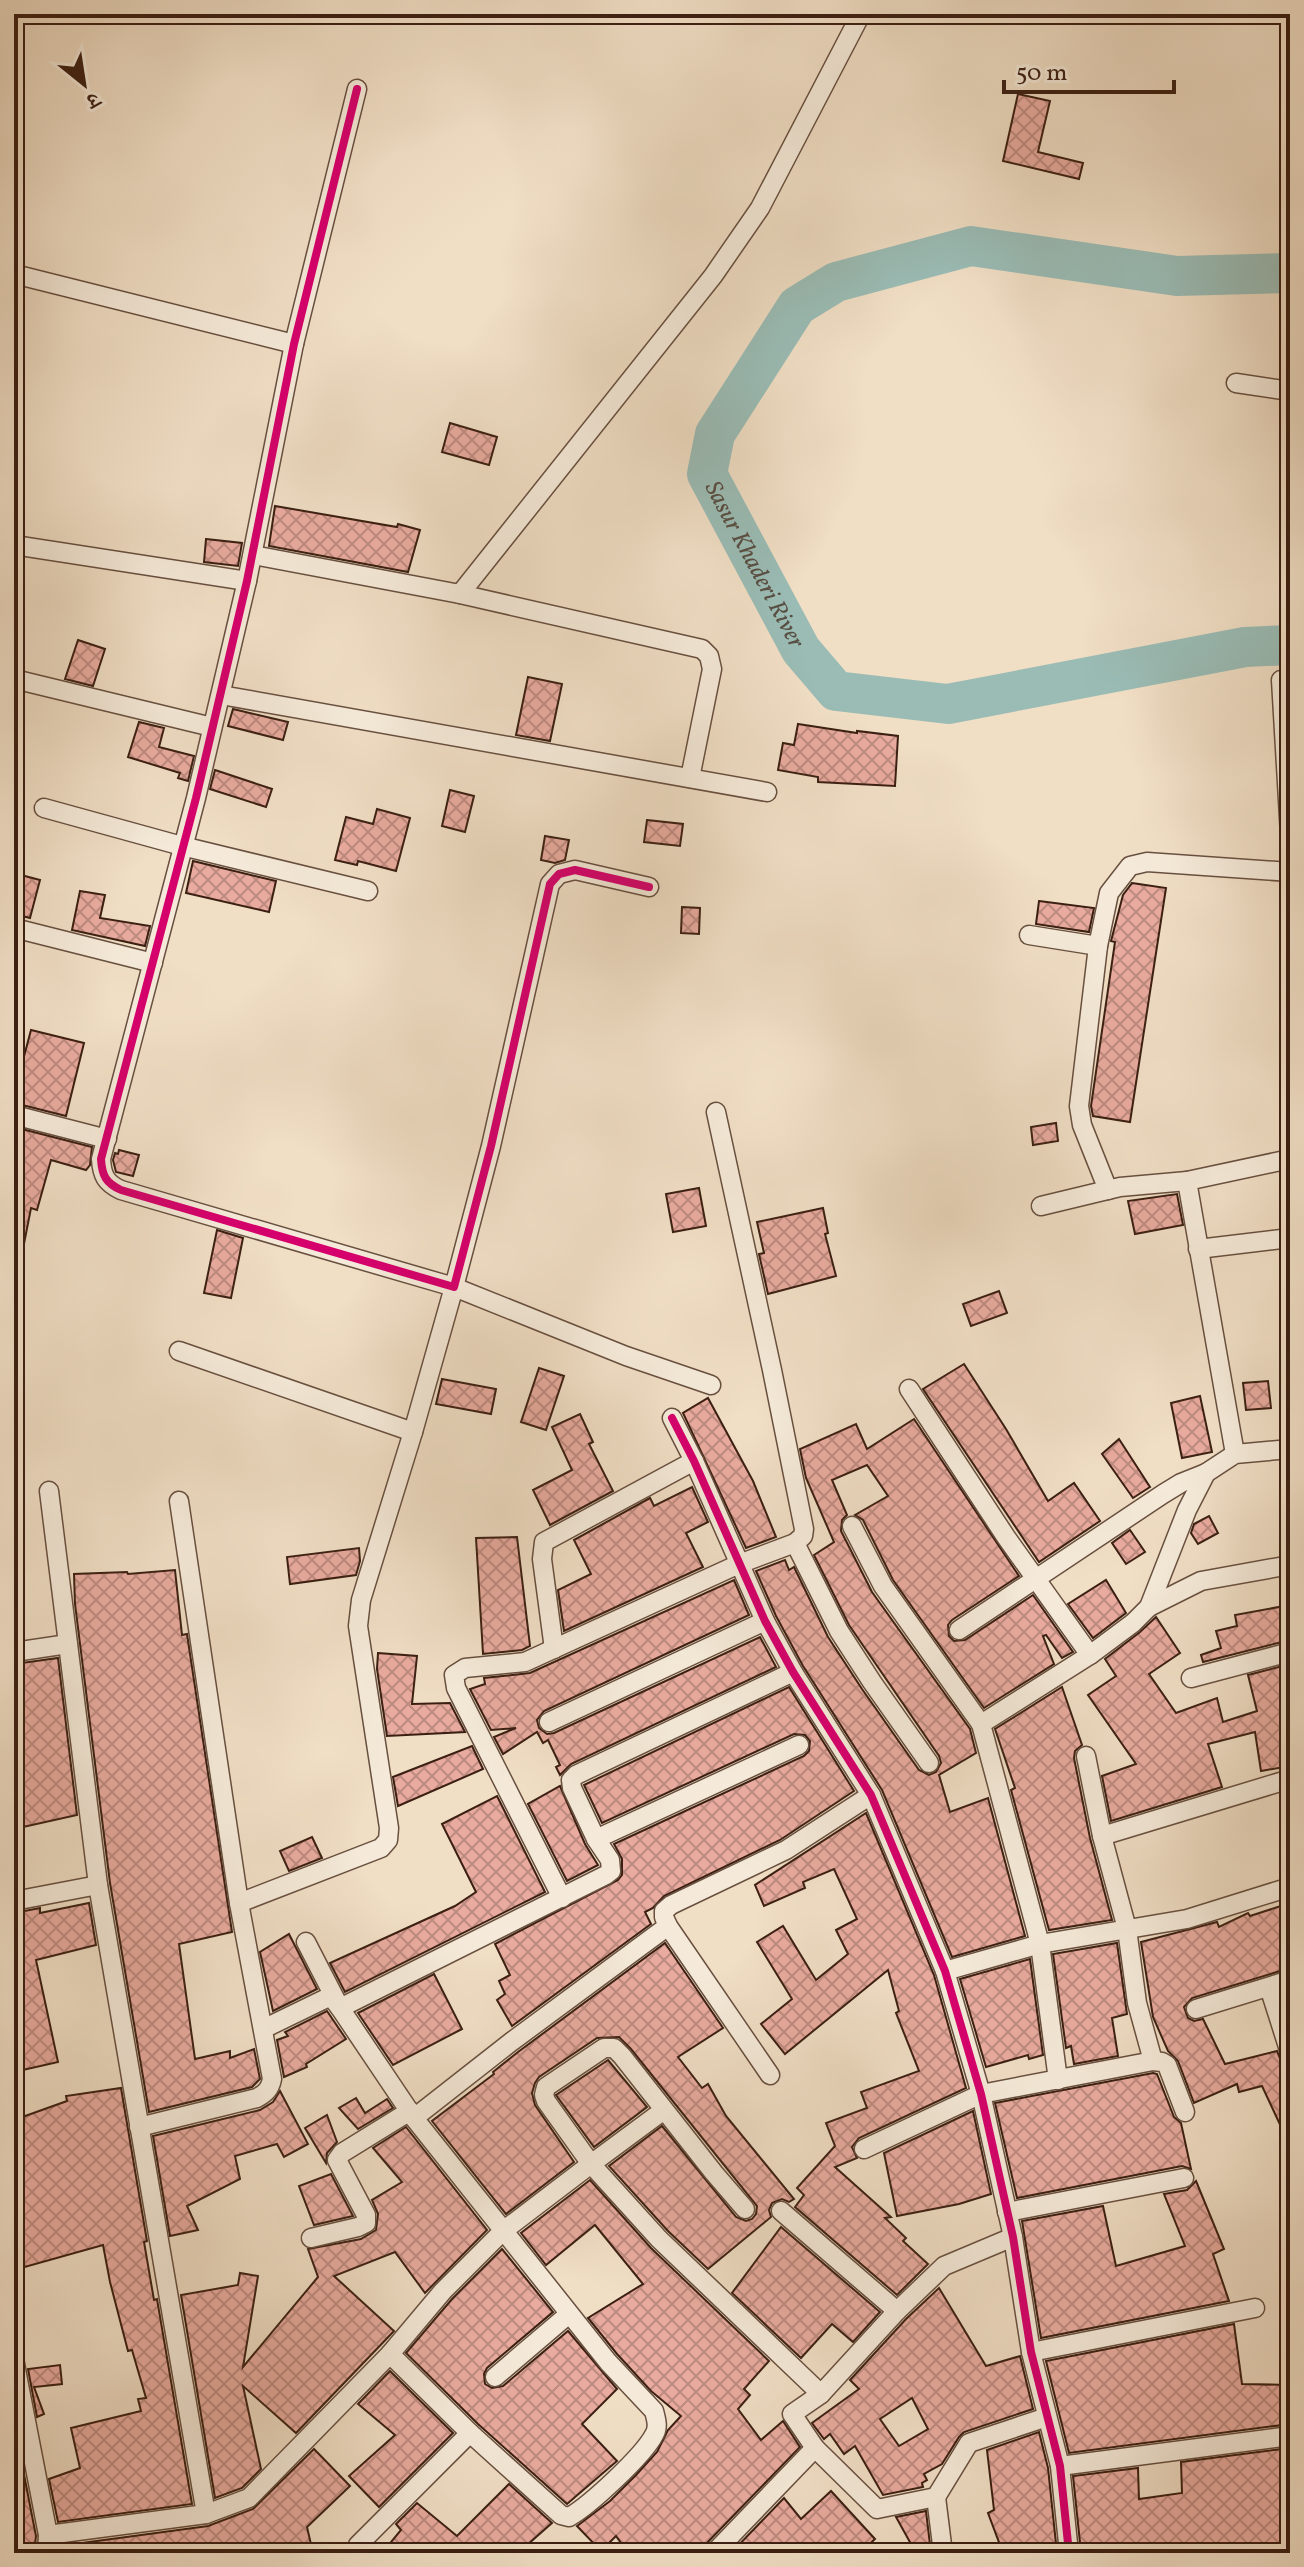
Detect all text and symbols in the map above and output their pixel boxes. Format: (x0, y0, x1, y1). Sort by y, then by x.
north arrow (44, 44, 124, 124)
scale bar (1004, 44, 1174, 94)
text: 50 m (1016, 57, 1068, 91)
text: उ (79, 82, 107, 116)
water label: Sasur Khaderi River (695, 476, 813, 656)

